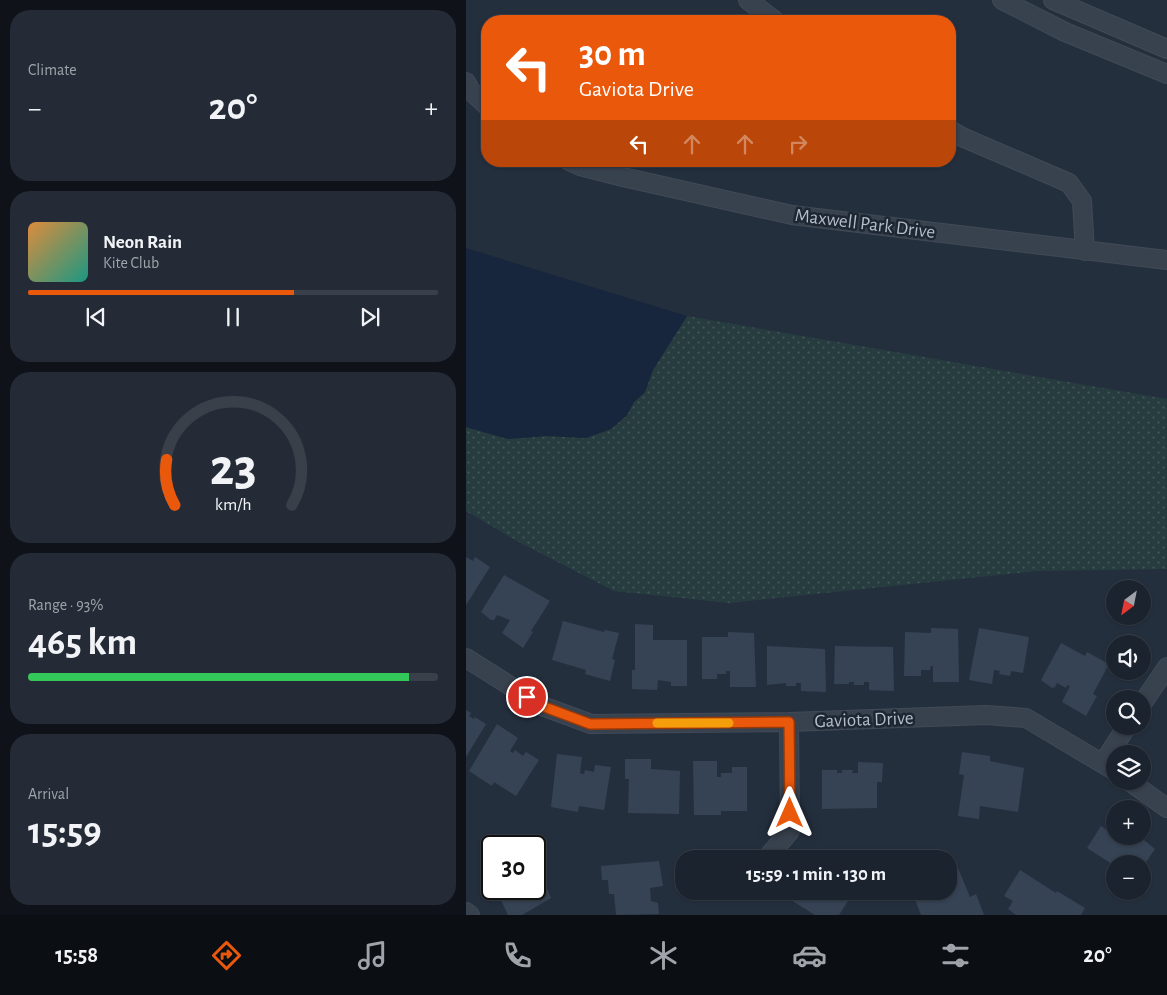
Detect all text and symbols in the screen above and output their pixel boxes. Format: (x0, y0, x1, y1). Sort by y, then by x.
icon: left (496, 35, 561, 100)
text: 30 m (579, 37, 646, 72)
text: Climate (28, 62, 77, 78)
text: Gaviota Drive (579, 78, 694, 100)
text: 20° (209, 89, 257, 127)
text: − (28, 95, 41, 123)
text: + (425, 95, 438, 123)
icon: left (625, 130, 653, 158)
icon: ahead (678, 130, 706, 158)
icon: ahead (731, 130, 759, 158)
icon: right (784, 130, 812, 158)
street label: Maxwell Park Drive (794, 206, 936, 242)
text: Neon Rain (103, 233, 182, 252)
text: Kite Club (103, 255, 159, 271)
icon: previous (82, 303, 110, 331)
icon: pause (219, 303, 247, 331)
icon: next (356, 303, 384, 331)
text: 23 (210, 442, 256, 494)
text: km/h (215, 496, 251, 514)
north arrow (1106, 580, 1151, 625)
map controls (1106, 580, 1151, 900)
text: Range · 93% (28, 597, 103, 613)
text: 465 km (28, 624, 137, 662)
button: sound (1106, 635, 1151, 680)
pin (506, 676, 548, 718)
icon: arrive (513, 683, 541, 711)
button: search (1106, 690, 1151, 735)
street label: Gaviota Drive (814, 709, 914, 731)
button: layers (1106, 745, 1151, 790)
text: Arrival (28, 786, 69, 802)
position arrow (763, 786, 815, 838)
button: + (1106, 800, 1151, 845)
text: 15:59 (28, 813, 102, 851)
speed limit sign: 30 (481, 835, 546, 900)
button: − (1106, 855, 1151, 900)
text: 15:59 · 1 min · 130 m (746, 865, 886, 884)
icon: directions (209, 938, 244, 973)
icon: music (355, 938, 390, 973)
icon: phone (500, 938, 535, 973)
icon: climate (646, 938, 681, 973)
icon: car (792, 938, 827, 973)
icon: filters (938, 938, 973, 973)
text: 15:58 (55, 944, 98, 966)
text: 20° (1083, 944, 1112, 966)

